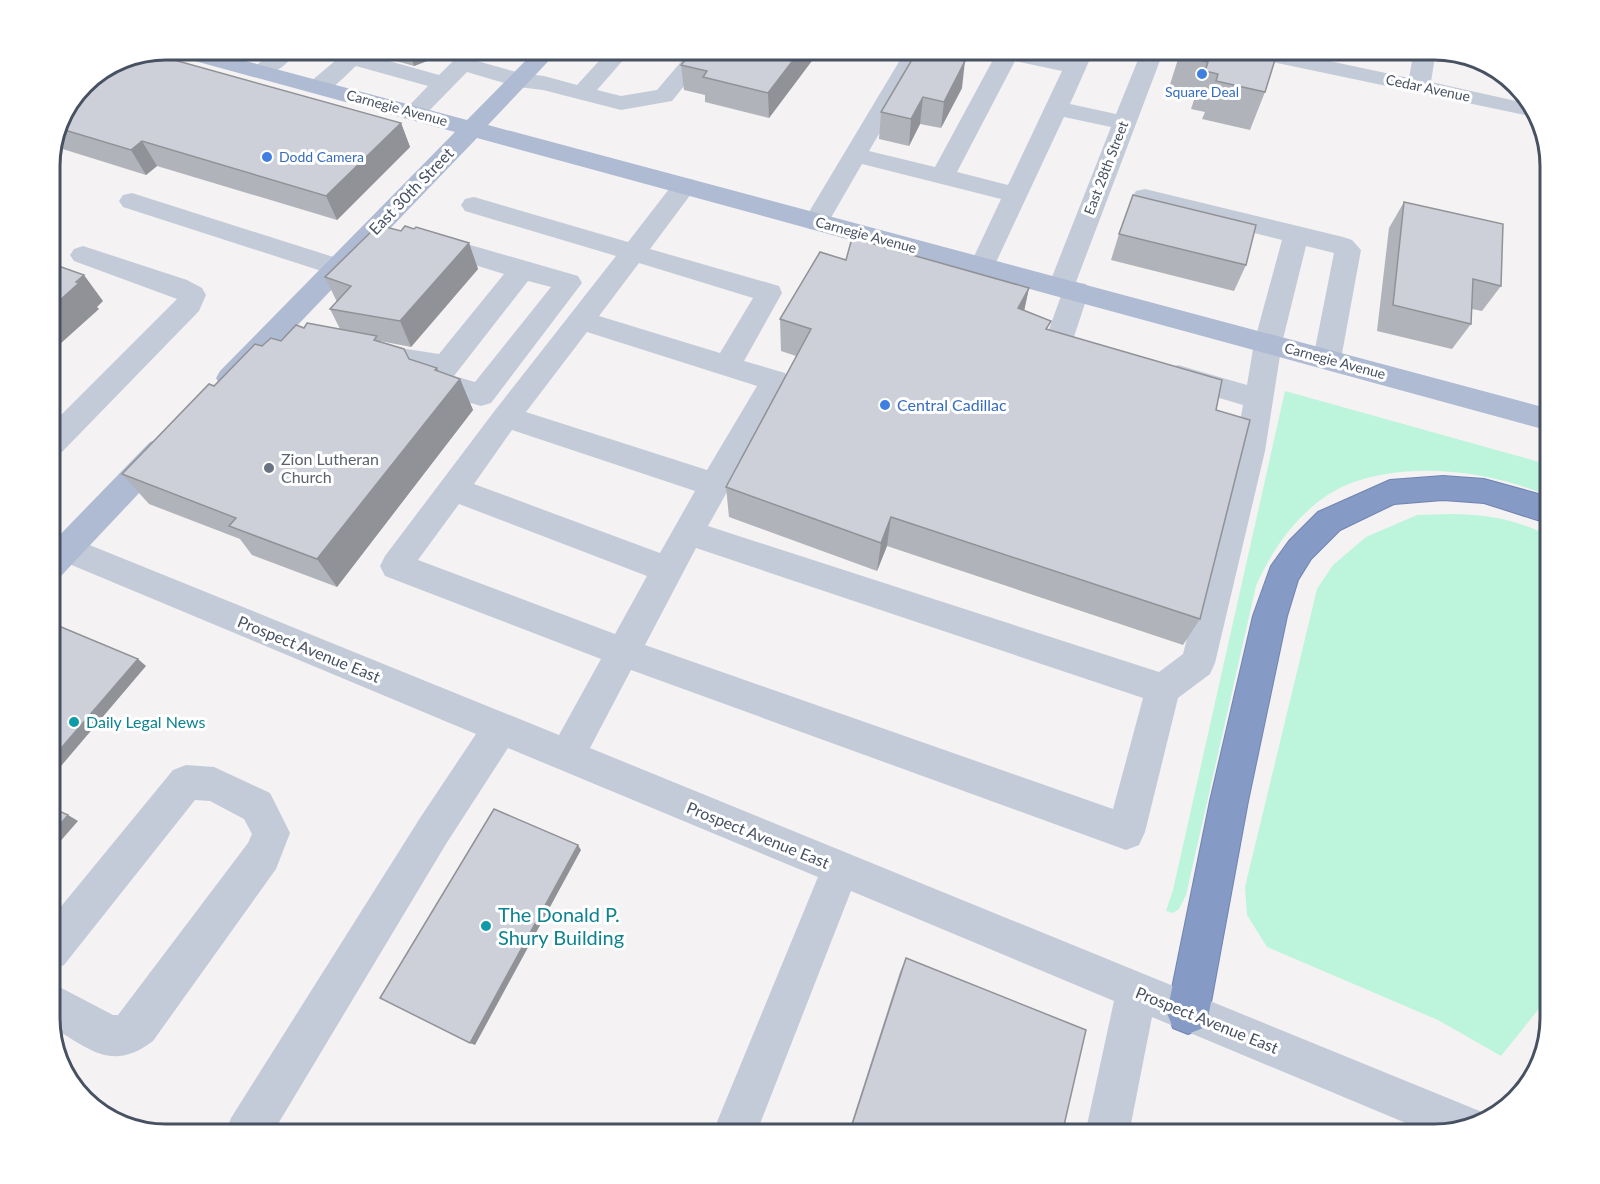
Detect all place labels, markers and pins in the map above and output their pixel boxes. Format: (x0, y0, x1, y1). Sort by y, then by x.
marker: Square Deal (1195, 67, 1209, 81)
place label: Square Deal (1165, 83, 1239, 100)
place label: Dodd Camera (279, 148, 364, 165)
marker: Dodd Camera (260, 150, 274, 164)
place label: Central Cadillac (897, 395, 1007, 414)
marker: Central Cadillac (878, 398, 892, 412)
place label: Zion Lutheran Church (281, 449, 379, 486)
marker: Zion Lutheran Church (262, 461, 276, 475)
place label: Daily Legal News (86, 712, 206, 731)
marker: Daily Legal News (67, 715, 81, 729)
place label: The Donald P. Shury Building (498, 902, 624, 949)
marker: The Donald P. Shury Building (479, 919, 493, 933)

